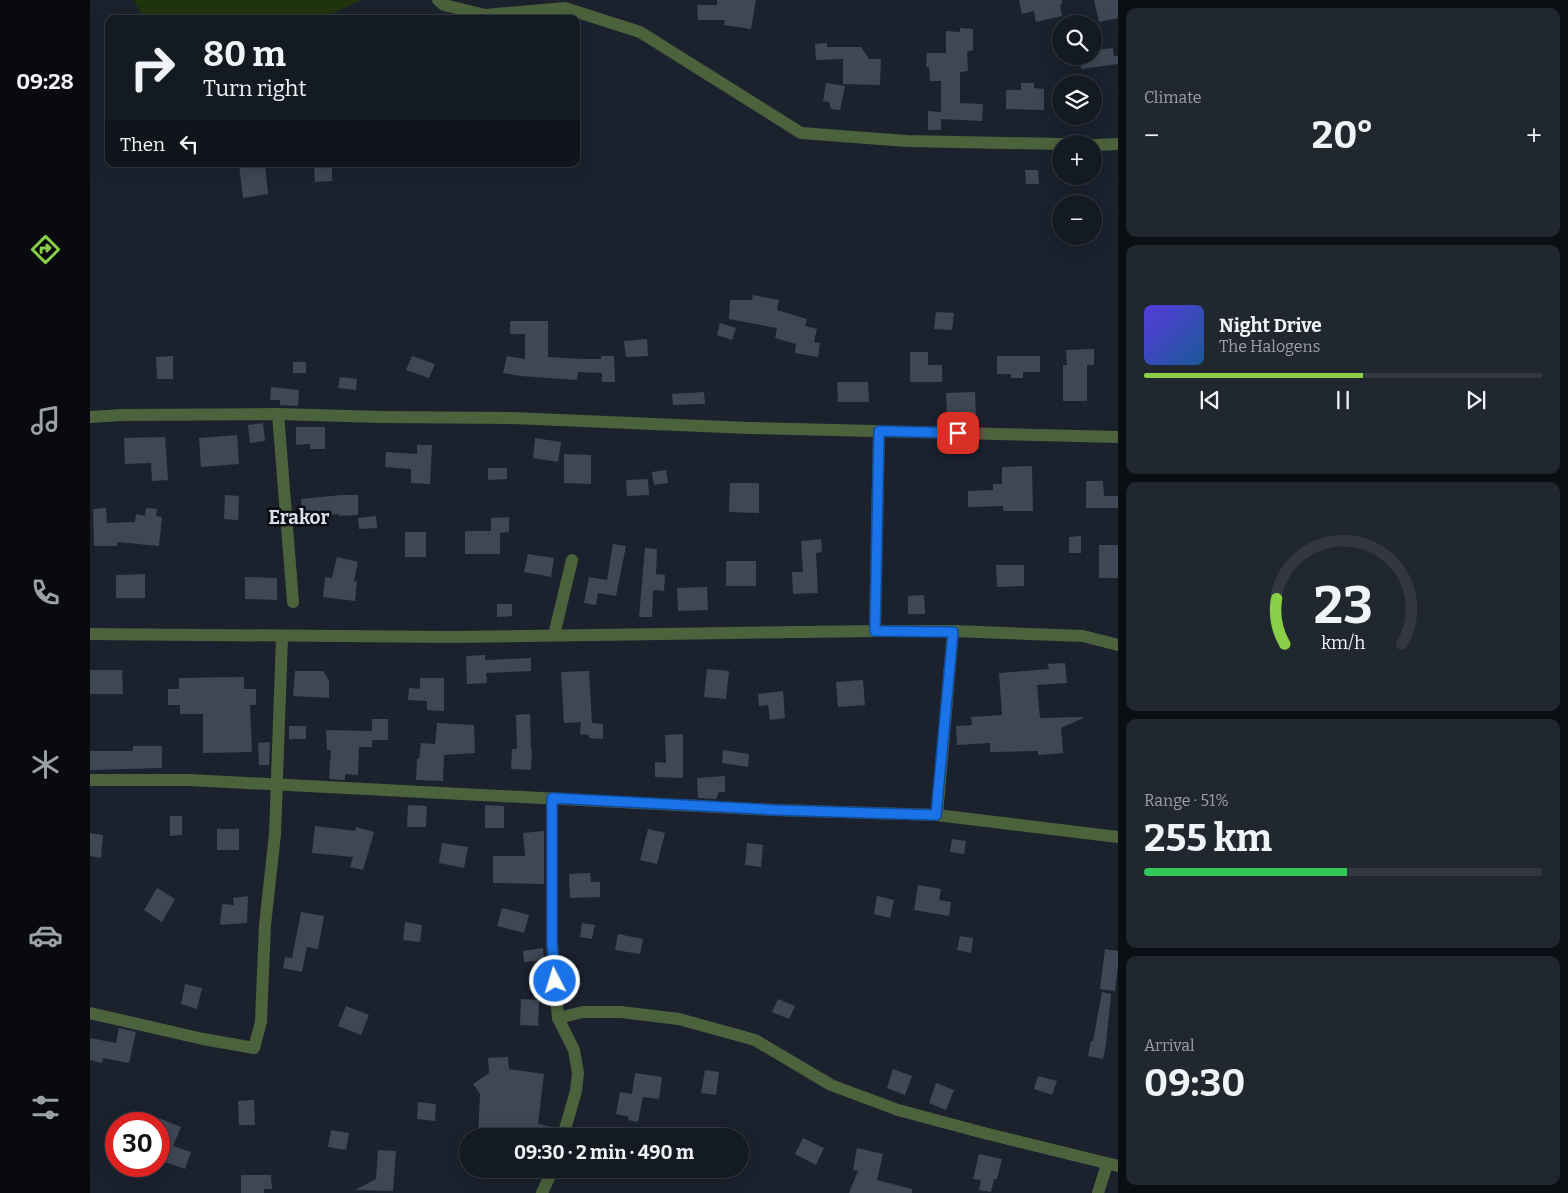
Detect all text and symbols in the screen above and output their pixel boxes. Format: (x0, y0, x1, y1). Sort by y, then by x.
map controls (1052, 15, 1102, 245)
button: search (1052, 15, 1102, 65)
text: 80 m (203, 33, 286, 75)
icon: right (120, 35, 185, 100)
text: 09:28 (16, 68, 74, 95)
text: Turn right (203, 75, 306, 102)
button: layers (1052, 75, 1102, 125)
text: Climate (1144, 88, 1202, 107)
text: 20° (1312, 112, 1374, 158)
text: − (1144, 119, 1159, 152)
text: + (1526, 119, 1542, 152)
icon: left (175, 130, 203, 158)
text: Then (120, 133, 165, 156)
button: + (1052, 135, 1102, 185)
button: − (1052, 195, 1102, 245)
icon: directions (28, 232, 63, 267)
text: Night Drive (1219, 314, 1322, 337)
text: The Halogens (1219, 337, 1320, 356)
icon: previous (1196, 386, 1224, 414)
icon: pause (1329, 386, 1357, 414)
icon: next (1462, 386, 1490, 414)
icon: music (28, 403, 63, 438)
pin (937, 412, 979, 454)
icon: arrive (944, 419, 972, 447)
district label: Erakor (268, 506, 330, 529)
text: 23 (1313, 574, 1373, 637)
icon: phone (28, 575, 63, 610)
text: km/h (1321, 632, 1365, 654)
icon: climate (28, 747, 63, 782)
text: Range · 51% (1144, 791, 1229, 810)
text: 255 km (1144, 815, 1272, 861)
icon: car (28, 918, 63, 953)
position arrow (528, 954, 580, 1006)
text: Arrival (1144, 1036, 1195, 1055)
text: 09:30 (1144, 1060, 1245, 1106)
icon: filters (28, 1090, 63, 1125)
speed limit sign: 30 (105, 1112, 170, 1177)
text: 09:30 · 2 min · 490 m (514, 1141, 694, 1164)

